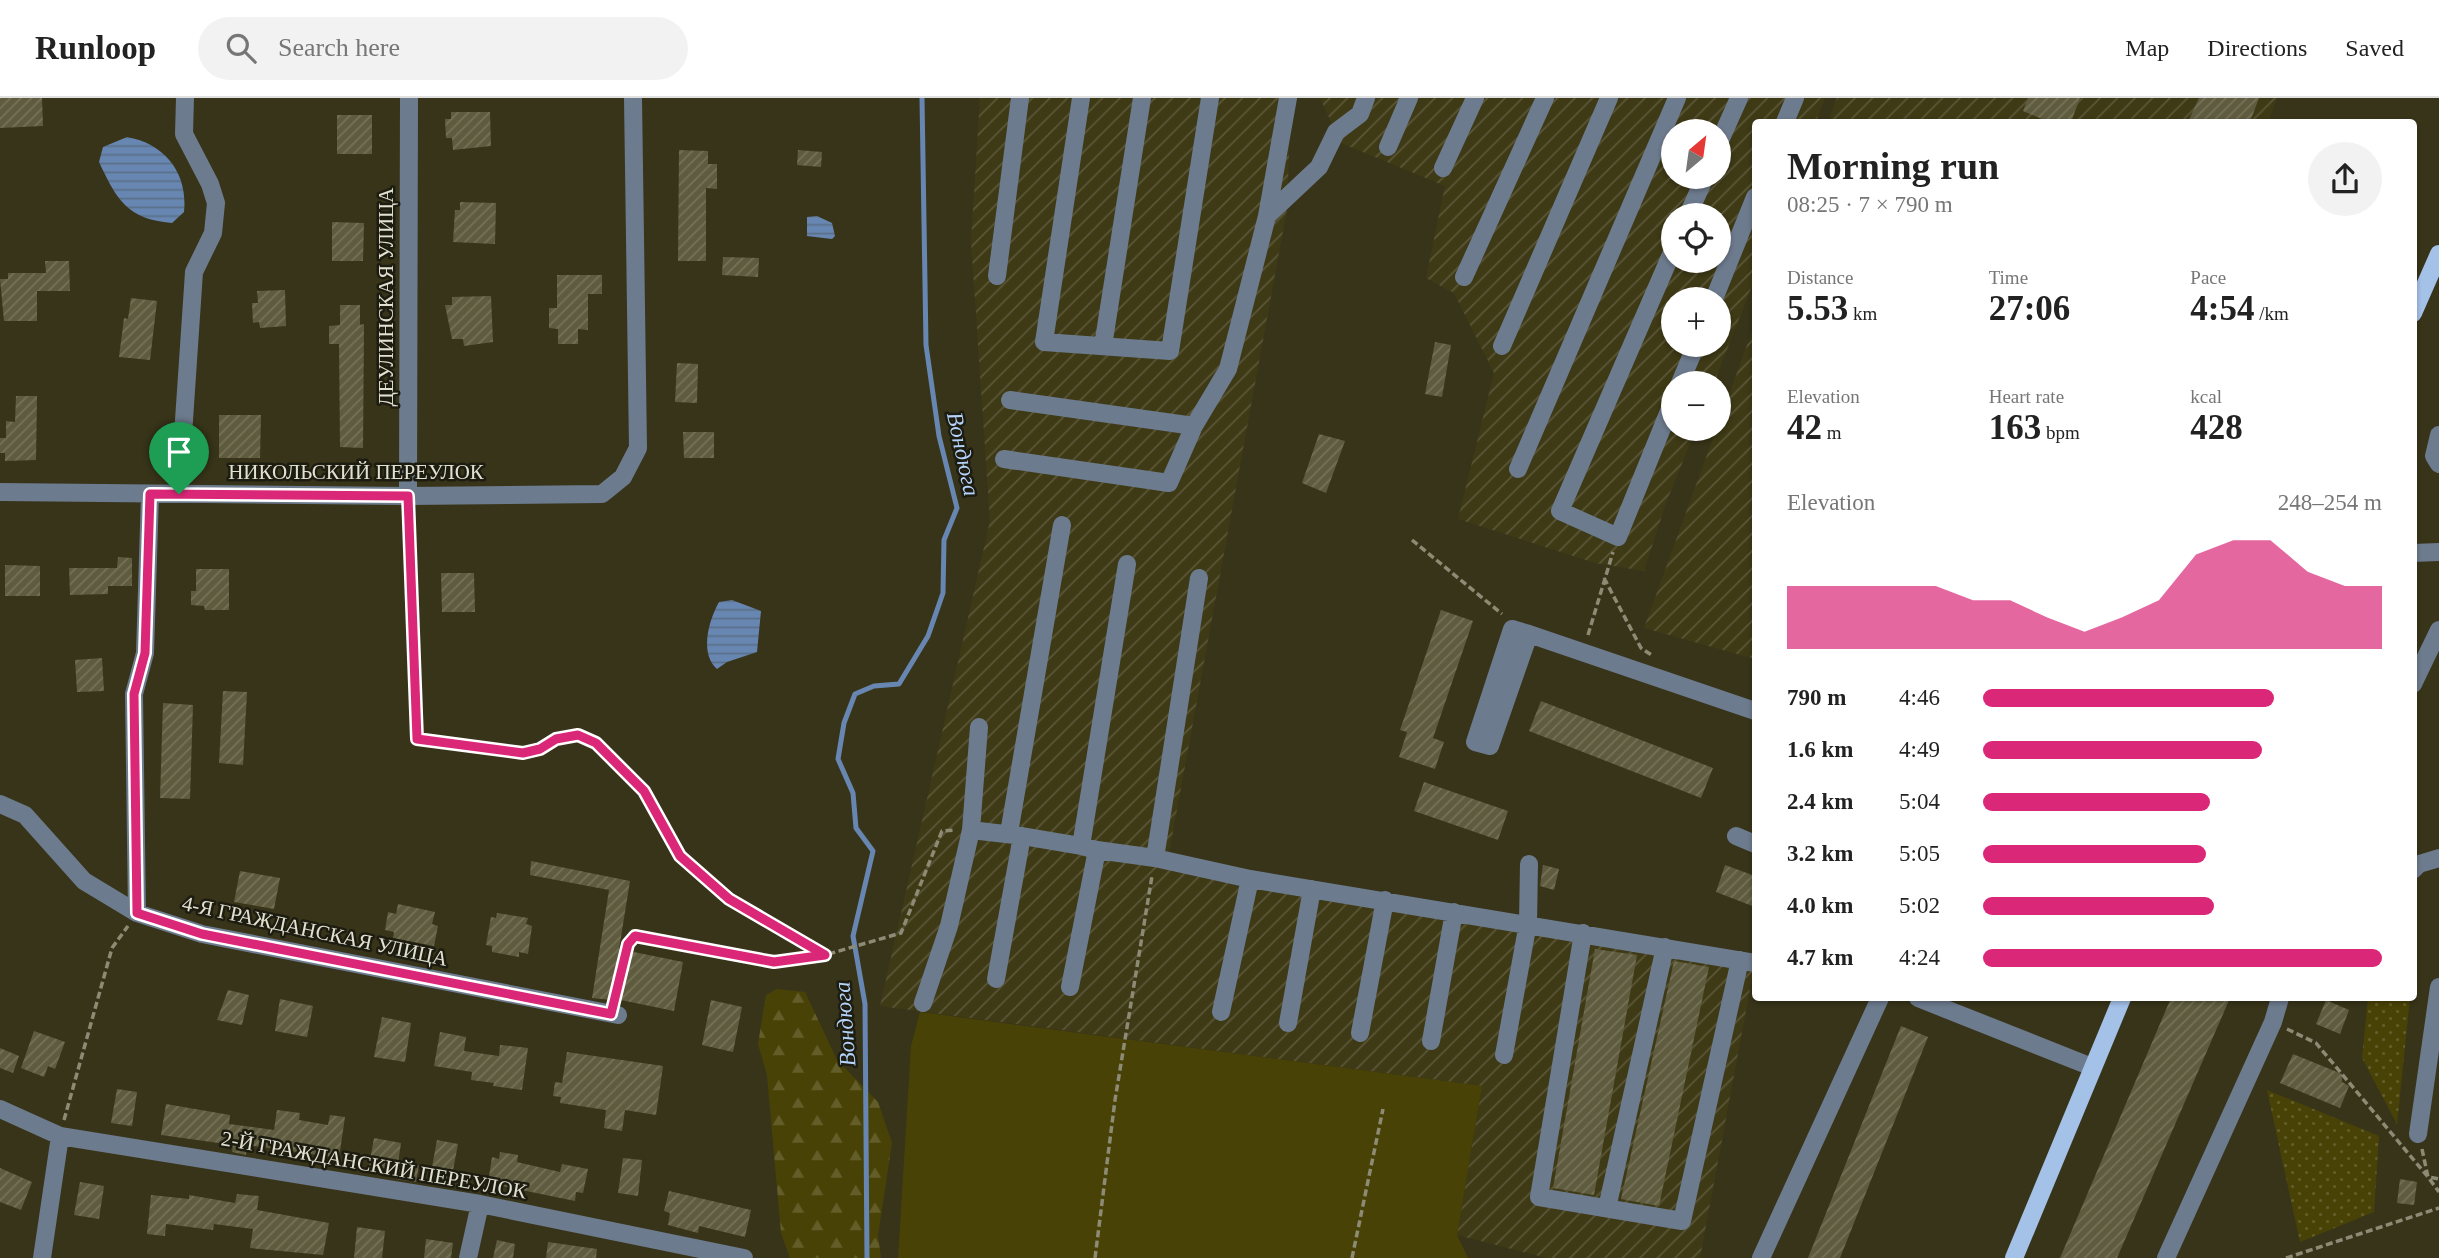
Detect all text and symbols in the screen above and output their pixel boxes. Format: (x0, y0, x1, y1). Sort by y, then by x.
search box (198, 17, 688, 80)
icon: search (222, 29, 260, 67)
text: Runloop (35, 30, 156, 66)
text: Search here (278, 33, 400, 62)
text: Map (2125, 35, 2169, 61)
text: Directions (2207, 35, 2307, 61)
text: Saved (2345, 35, 2404, 61)
north arrow (1661, 119, 1731, 189)
map controls (1661, 119, 1731, 441)
button: share (2308, 142, 2382, 216)
text: Morning run (1787, 145, 1999, 187)
street label: ДЕУЛИНСКАЯ УЛИЦА (374, 187, 398, 406)
text: 08:25 · 7 × 790 m (1787, 192, 1953, 217)
button: locate (1661, 203, 1731, 273)
text: Distance (1787, 267, 1853, 288)
text: Time (1989, 267, 2028, 288)
text: Pace (2190, 267, 2226, 288)
button: + (1661, 287, 1731, 357)
text: 5.53 (1787, 289, 1848, 328)
text: 27:06 (1989, 289, 2070, 328)
text: 4:54 (2190, 289, 2254, 328)
text: km (1848, 303, 1877, 324)
text: /km (2254, 303, 2289, 324)
button: − (1661, 371, 1731, 441)
text: Elevation (1787, 386, 1860, 407)
text: Heart rate (1989, 386, 2064, 407)
text: kcal (2190, 386, 2222, 407)
text: 42 (1787, 408, 1822, 447)
text: 163 (1989, 408, 2041, 447)
text: 428 (2190, 408, 2243, 447)
water label: Вондюга (942, 410, 984, 498)
pin (149, 422, 209, 494)
text: m (1822, 422, 1842, 443)
text: bpm (2041, 422, 2080, 443)
icon: arrive (160, 433, 198, 471)
street label: НИКОЛЬСКИЙ ПЕРЕУЛОК (228, 460, 485, 484)
text: Elevation (1787, 490, 1875, 515)
text: 248–254 m (2278, 490, 2382, 515)
text: 790 m (1787, 685, 1846, 710)
text: 4:46 (1899, 685, 1940, 710)
text: 1.6 km (1787, 737, 1853, 762)
text: 4:49 (1899, 737, 1940, 762)
text: 2.4 km (1787, 789, 1853, 814)
text: 5:04 (1899, 789, 1940, 814)
text: 3.2 km (1787, 841, 1853, 866)
text: 5:05 (1899, 841, 1940, 866)
street label: 4-Я ГРАЖДАНСКАЯ УЛИЦА (180, 891, 451, 971)
text: 4.0 km (1787, 893, 1853, 918)
text: 5:02 (1899, 893, 1940, 918)
text: 4.7 km (1787, 945, 1853, 970)
text: 4:24 (1899, 945, 1940, 970)
water label: Вондюга (830, 981, 860, 1067)
street label: 2-Й ГРАЖДАНСКИЙ ПЕРЕУЛОК (219, 1126, 530, 1204)

